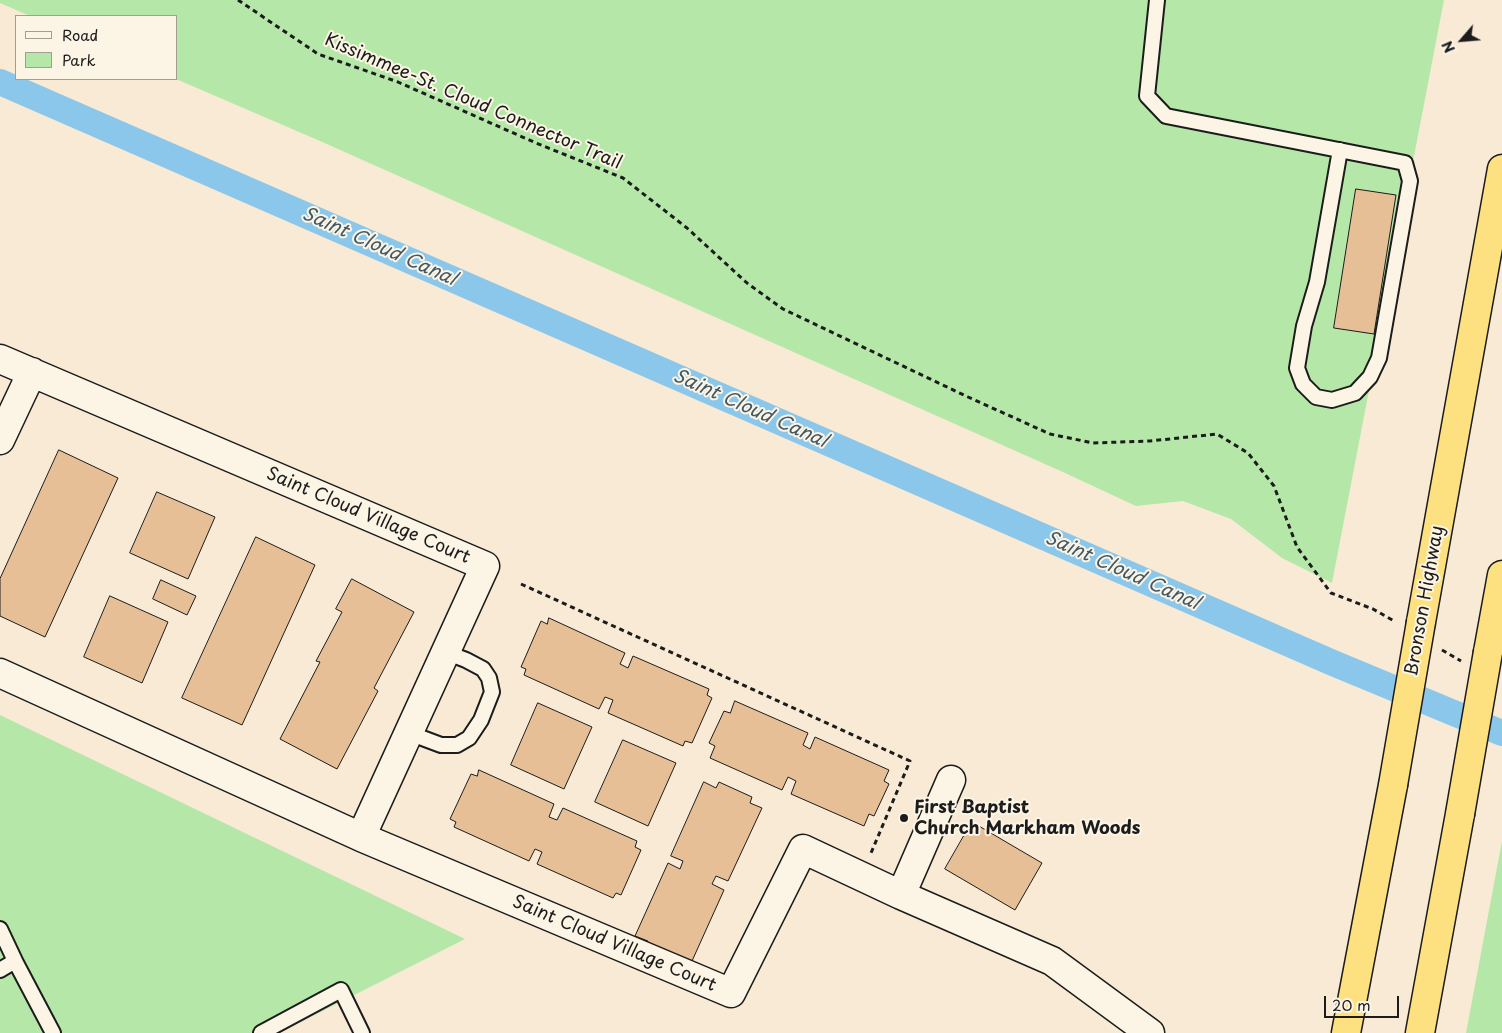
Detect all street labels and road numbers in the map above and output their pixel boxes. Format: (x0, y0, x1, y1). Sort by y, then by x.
street label: Kissimmee-St. Cloud Connector Trail (321, 29, 625, 175)
street label: Saint Cloud Village Court (263, 463, 473, 569)
street label: Bronson Highway (1401, 524, 1449, 678)
street label: Saint Cloud Village Court (509, 891, 719, 997)

